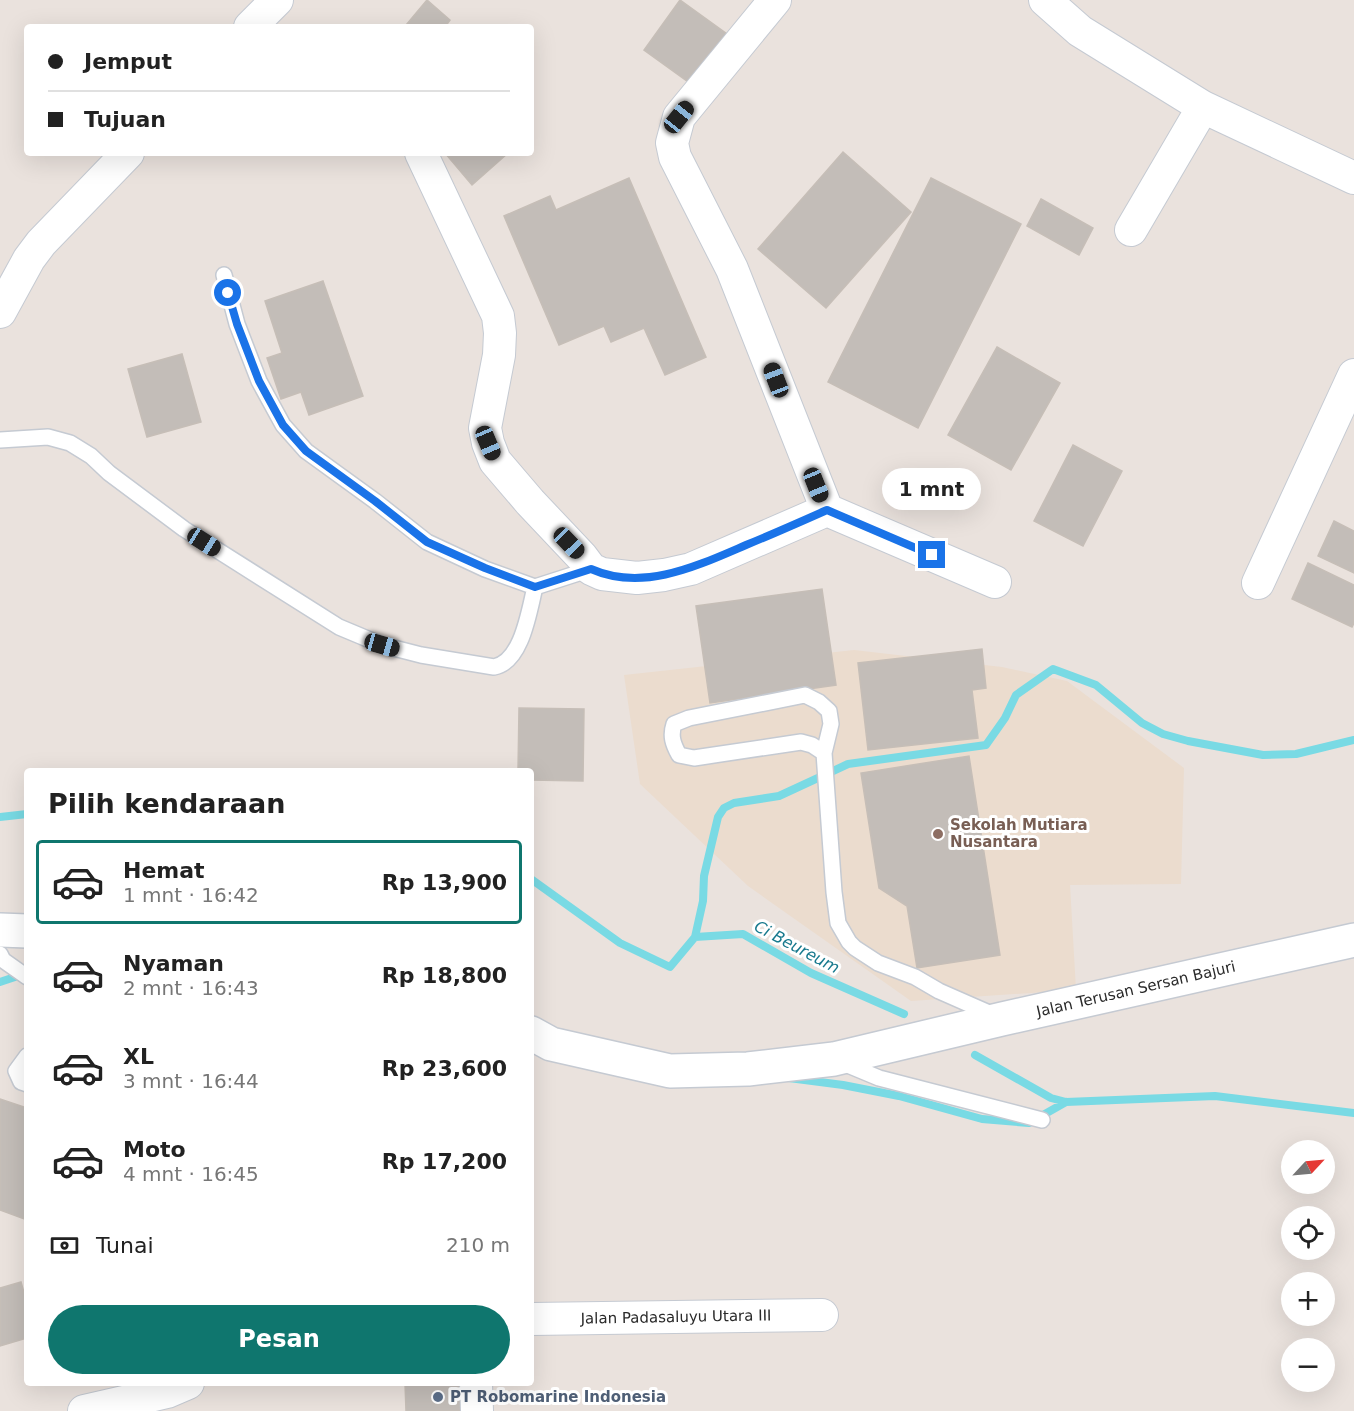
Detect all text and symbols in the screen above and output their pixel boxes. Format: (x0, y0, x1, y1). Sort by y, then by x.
text: Jemput (84, 49, 172, 74)
car (661, 97, 697, 137)
text: Tujuan (84, 107, 166, 132)
route start (214, 279, 241, 306)
car (761, 360, 791, 400)
car (473, 423, 503, 463)
car (801, 465, 831, 505)
callout: 1 mnt (882, 468, 982, 510)
text: 1 mnt (899, 477, 964, 501)
car (550, 524, 588, 562)
car (184, 525, 224, 559)
route end (918, 541, 945, 568)
car (362, 631, 402, 659)
text: Pilih kendaraan (48, 788, 285, 819)
place label: Sekolah Mutiara Nusantara (950, 816, 1088, 851)
marker: Sekolah Mutiara Nusantara (931, 827, 945, 841)
icon: car (51, 855, 105, 909)
text: Hemat (123, 858, 205, 883)
text: Rp 13,900 (382, 870, 507, 895)
text: 1 mnt · 16:42 (123, 883, 259, 907)
water label: Ci Beureum (751, 917, 843, 977)
icon: car (51, 948, 105, 1002)
text: Nyaman (123, 951, 224, 976)
street label: Jalan Terusan Sersan Bajuri (1034, 957, 1237, 1021)
text: Rp 18,800 (382, 963, 507, 988)
text: 2 mnt · 16:43 (123, 976, 259, 1000)
icon: car (51, 1041, 105, 1095)
text: XL (123, 1044, 154, 1069)
text: Rp 23,600 (382, 1056, 507, 1081)
text: 3 mnt · 16:44 (123, 1069, 259, 1093)
icon: car (51, 1134, 105, 1188)
text: Moto (123, 1137, 186, 1162)
north arrow (1281, 1140, 1335, 1194)
map controls (1281, 1140, 1335, 1392)
text: Rp 17,200 (382, 1149, 507, 1174)
text: 4 mnt · 16:45 (123, 1162, 259, 1186)
button: locate (1281, 1206, 1335, 1260)
icon: cash (48, 1229, 81, 1262)
text: Tunai (96, 1233, 154, 1258)
text: 210 m (446, 1233, 510, 1257)
button: + (1281, 1272, 1335, 1326)
button: Pesan (48, 1305, 510, 1374)
street label: Jalan Padasaluyu Utara III (579, 1306, 772, 1328)
button: − (1281, 1338, 1335, 1392)
place label: PT Robomarine Indonesia (450, 1388, 666, 1406)
marker: PT Robomarine Indonesia (431, 1390, 445, 1404)

